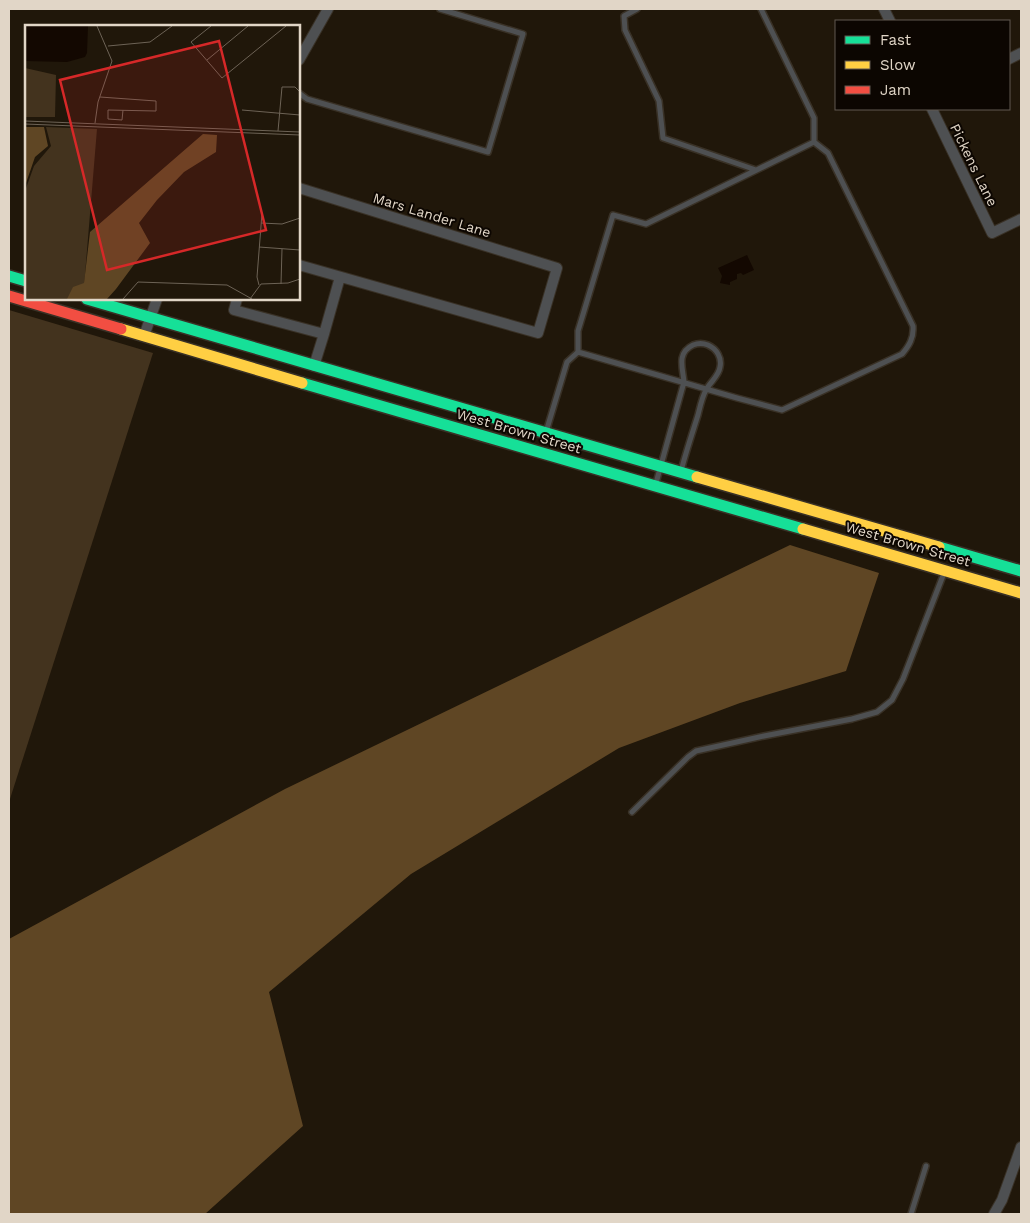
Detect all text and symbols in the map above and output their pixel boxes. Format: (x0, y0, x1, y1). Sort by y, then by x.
legend (835, 20, 1010, 110)
inset map (25, 25, 300, 300)
text: Fast (880, 31, 912, 49)
text: Slow (880, 56, 916, 74)
text: Jam (880, 81, 911, 99)
street label: Pickens Lane (947, 121, 1001, 209)
street label: Mars Lander Lane (371, 189, 493, 241)
street label: West Brown Street (455, 406, 583, 457)
street label: West Brown Street (844, 519, 972, 570)

